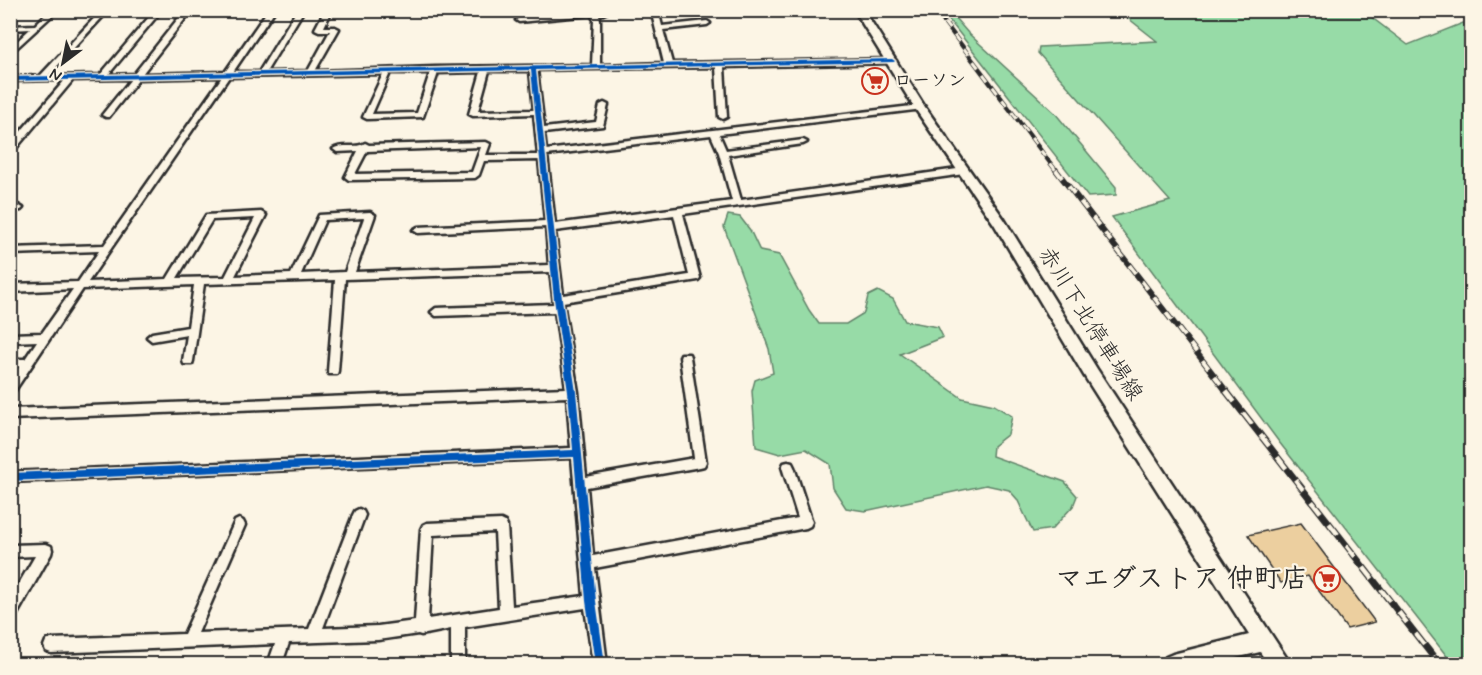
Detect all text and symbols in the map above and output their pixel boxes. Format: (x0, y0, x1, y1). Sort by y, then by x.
north arrow (33, 33, 93, 93)
text: N (46, 63, 66, 86)
supermarket icon: ローソン (860, 66, 890, 96)
place label: ローソン (894, 69, 966, 93)
street label: 赤川下北停車場線 (1031, 242, 1149, 406)
place label: マエダストア 仲町店 (1056, 562, 1308, 597)
supermarket icon: マエダストア 仲町店 (1312, 564, 1342, 594)

